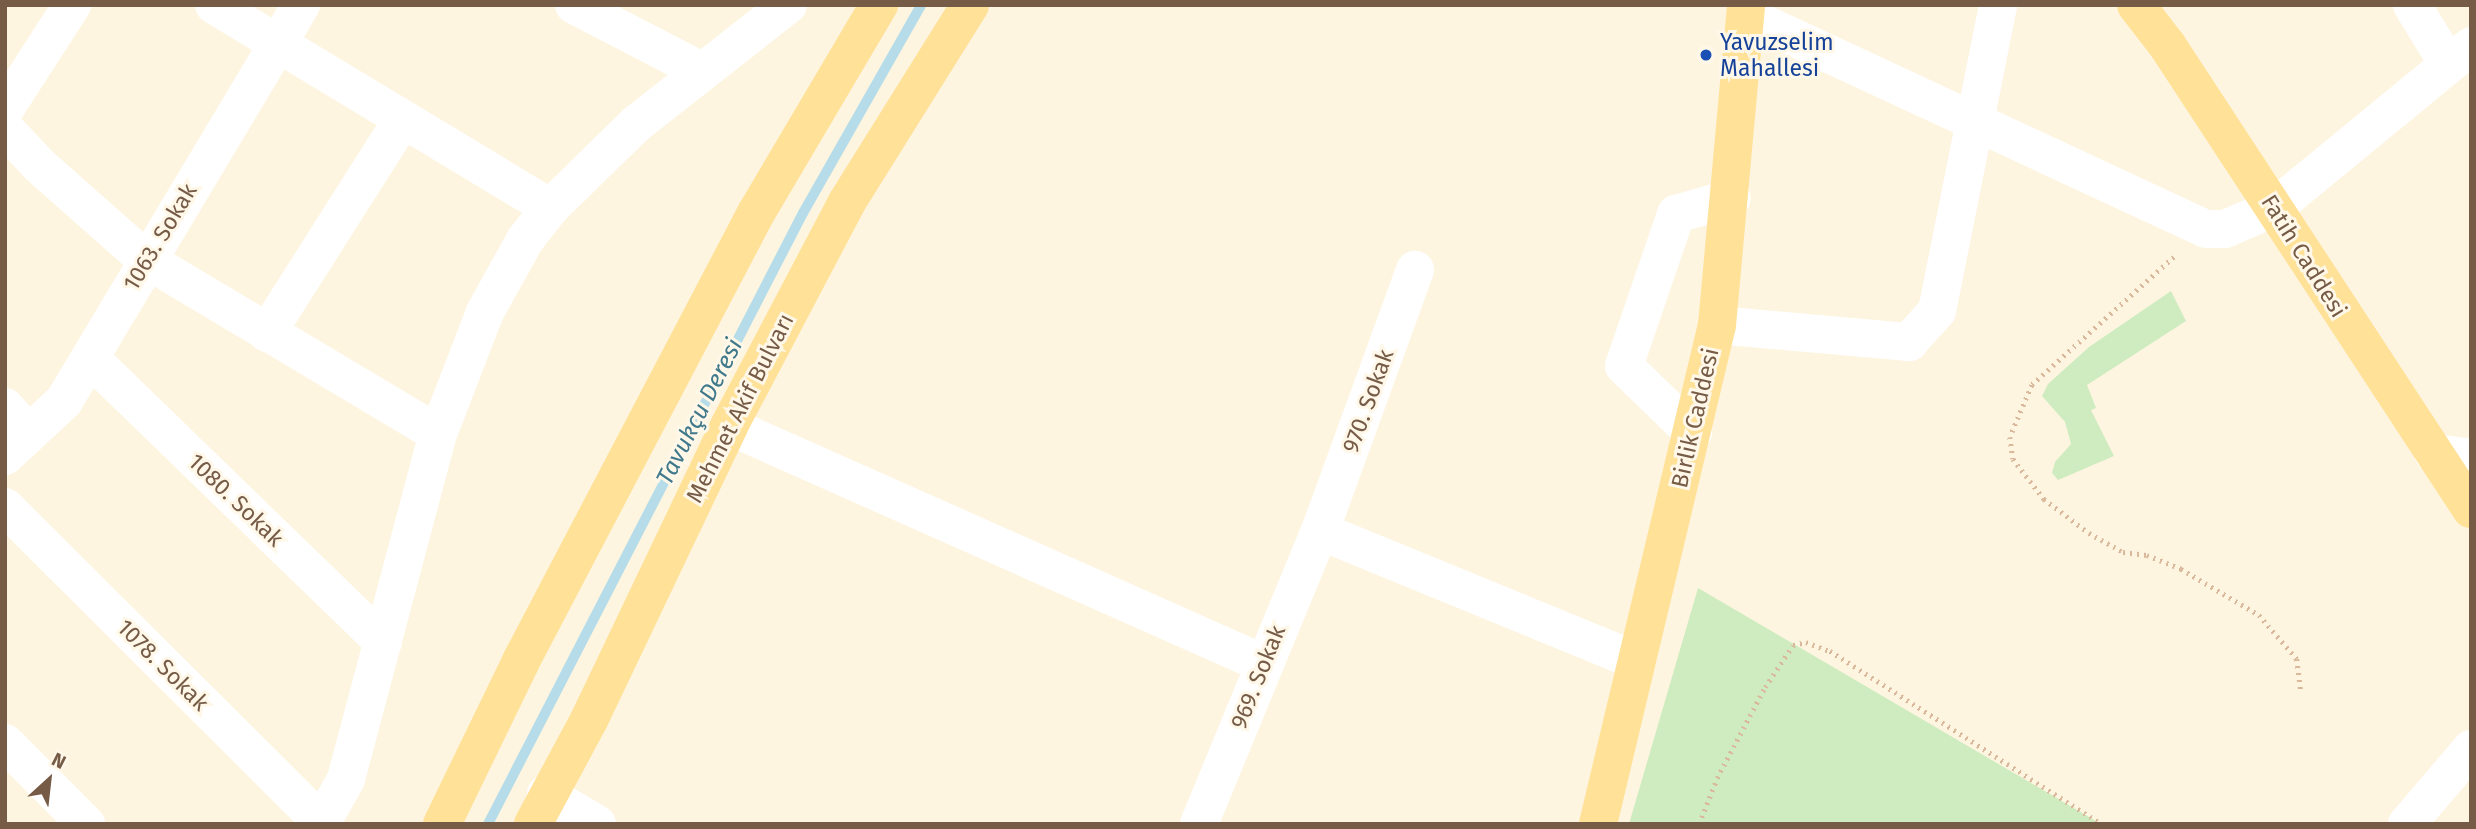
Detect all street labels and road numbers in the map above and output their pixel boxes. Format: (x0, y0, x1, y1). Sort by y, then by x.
street label: 1063. Sokak (117, 179, 203, 295)
street label: Fatih Caddesi (2255, 190, 2353, 322)
street label: Mehmet Akif Bulvarı (680, 309, 800, 507)
street label: Birlik Caddesi (1665, 345, 1725, 491)
street label: 970. Sokak (1337, 346, 1399, 456)
street label: 1080. Sokak (183, 448, 289, 552)
street label: 1078. Sokak (112, 614, 214, 716)
street label: 969. Sokak (1225, 621, 1291, 733)

